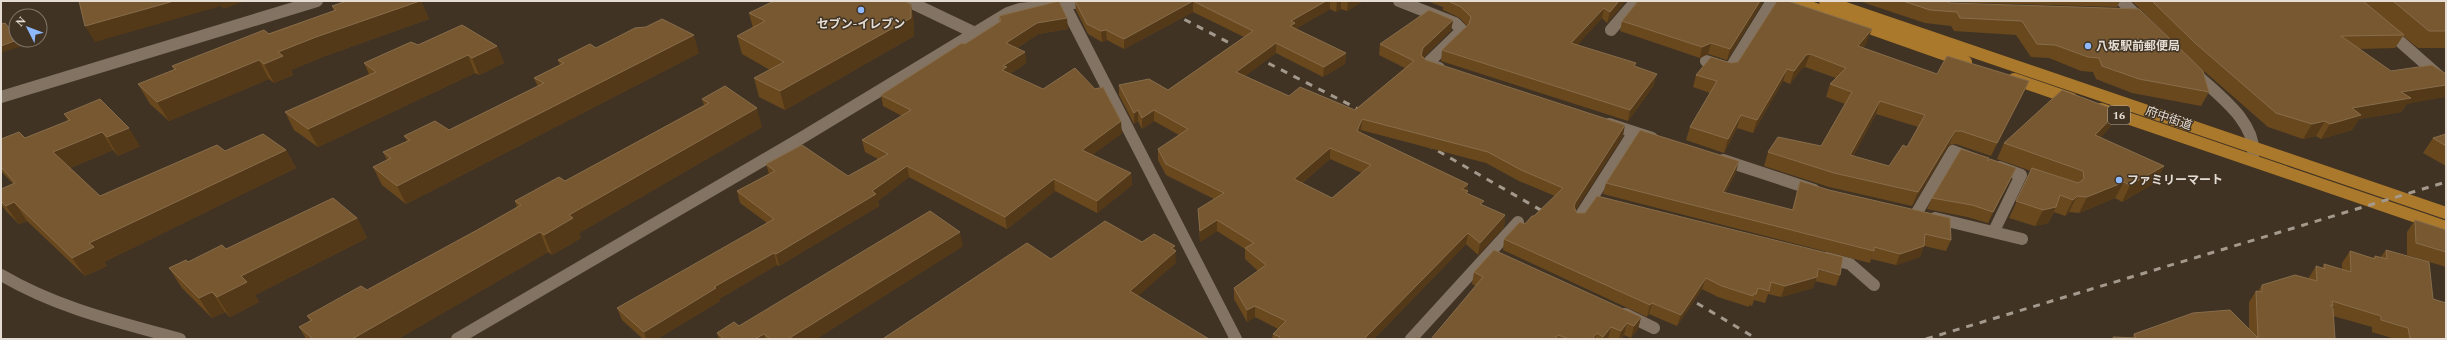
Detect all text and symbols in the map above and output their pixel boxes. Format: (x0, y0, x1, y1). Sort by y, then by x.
marker: セブン-イレブン (856, 5, 866, 15)
north arrow (8, 8, 48, 48)
text: N (12, 13, 30, 31)
place label: セブン-イレブン (817, 15, 905, 34)
place label: 八坂駅前郵便局 (2096, 37, 2180, 56)
marker: 八坂駅前郵便局 (2083, 41, 2093, 51)
street label: 府中街道 (2143, 102, 2195, 135)
road number: 16 (2108, 106, 2130, 124)
place label: ファミリーマート (2127, 171, 2223, 190)
marker: ファミリーマート (2114, 175, 2124, 185)

